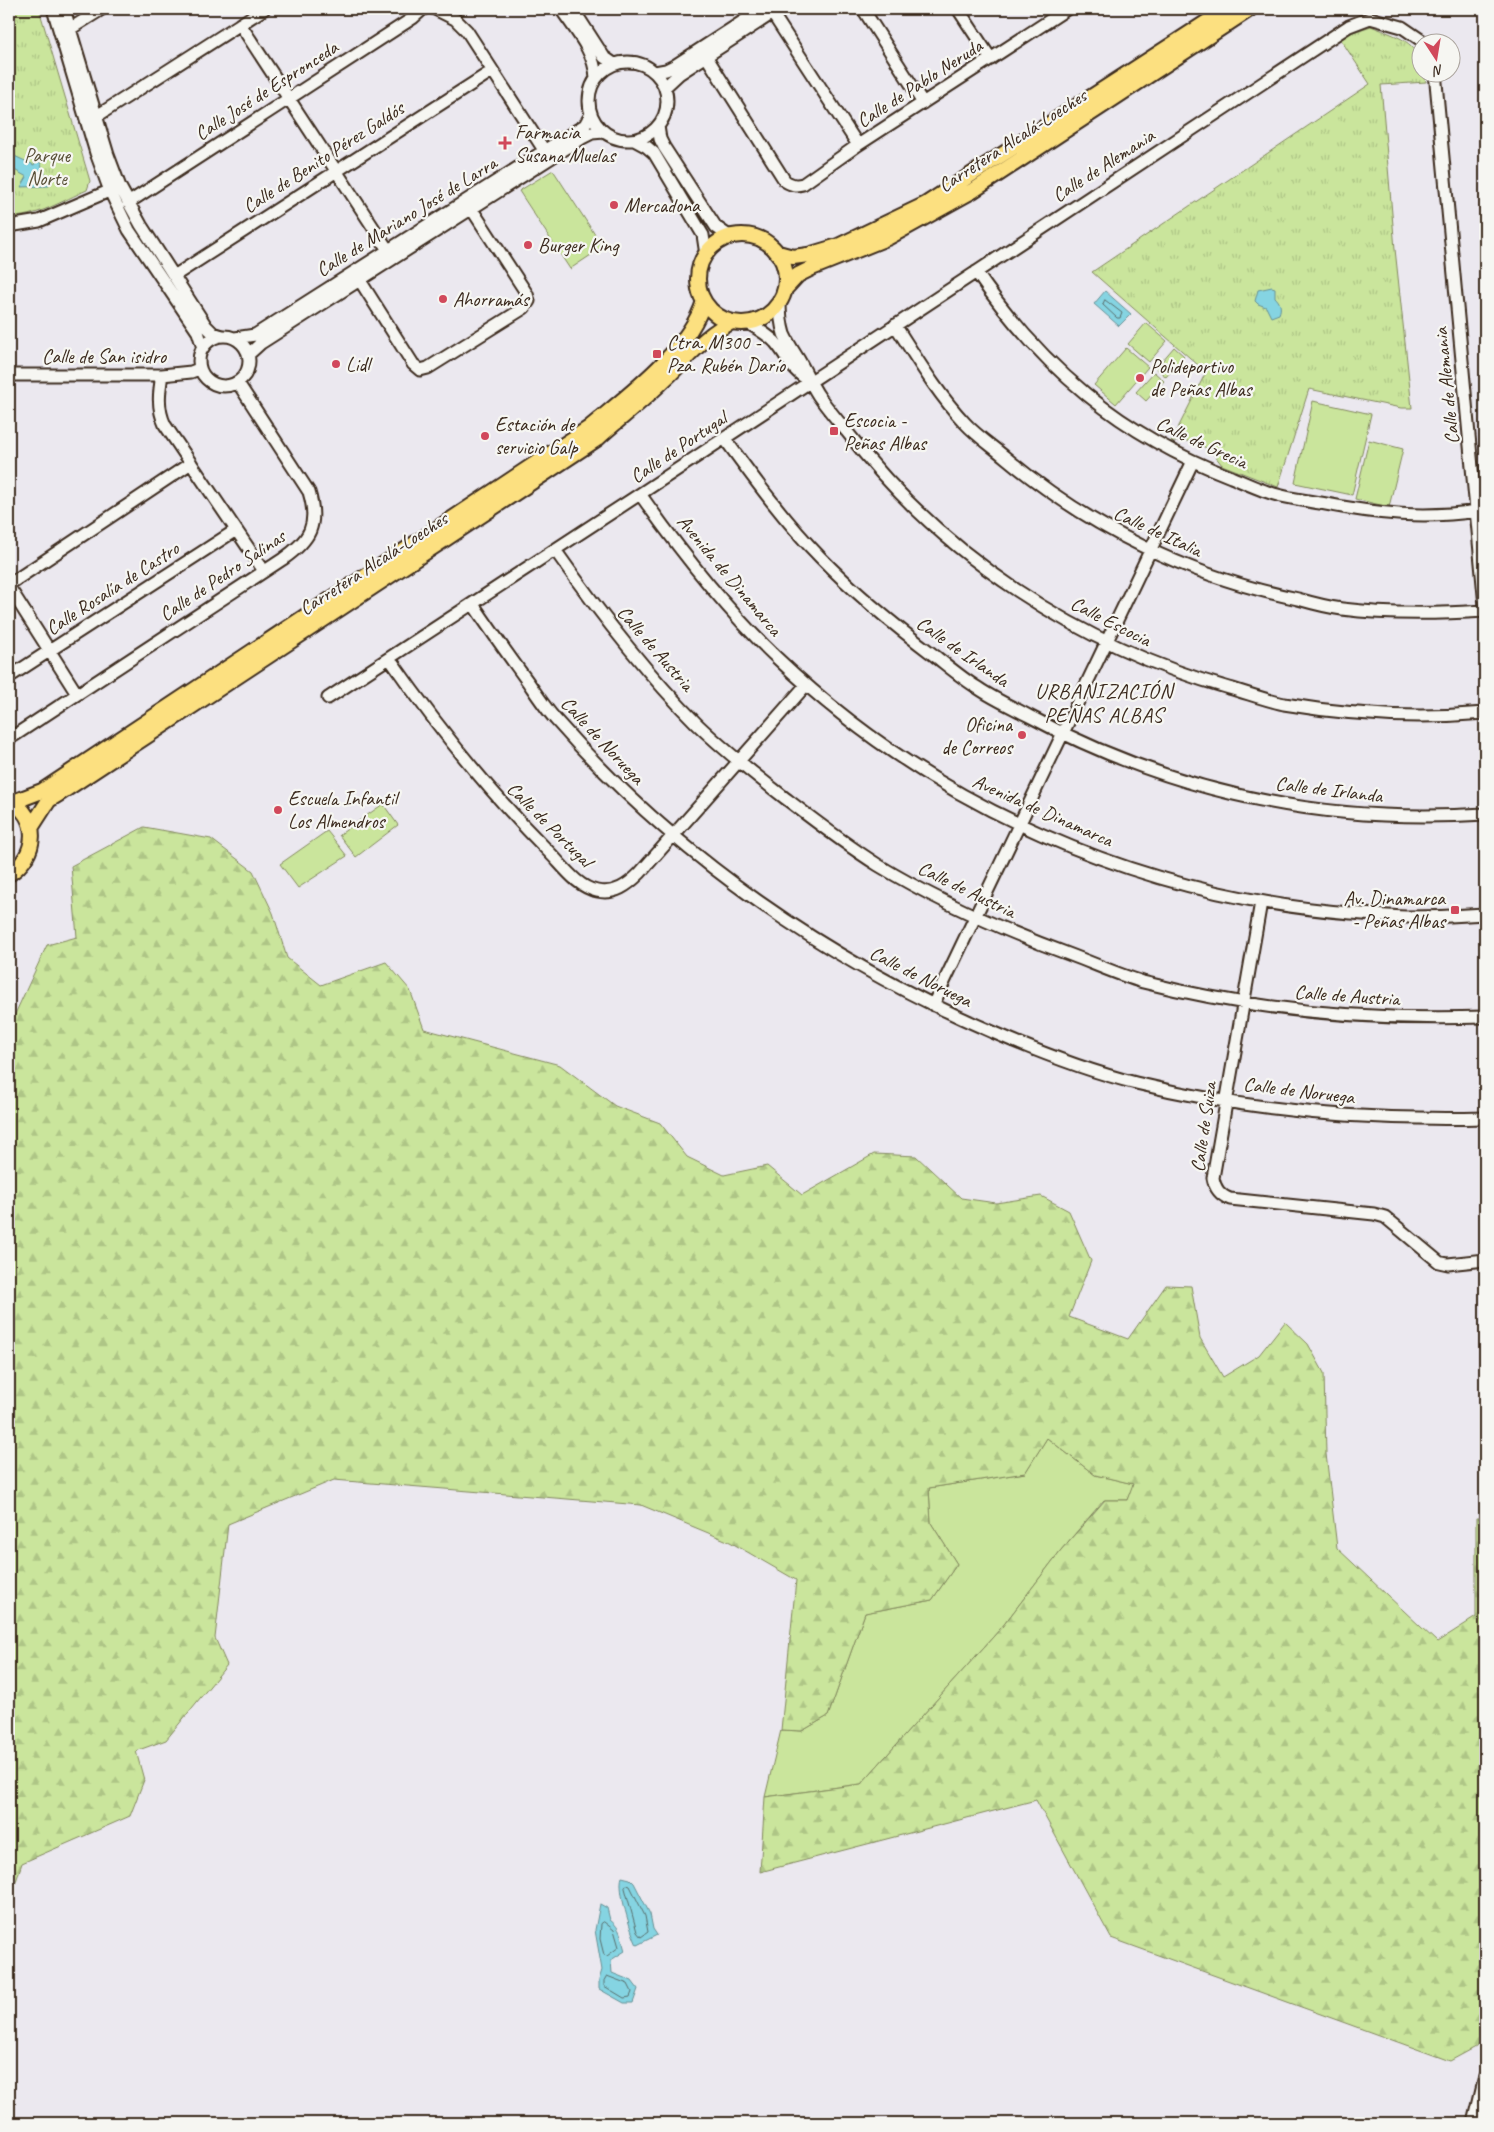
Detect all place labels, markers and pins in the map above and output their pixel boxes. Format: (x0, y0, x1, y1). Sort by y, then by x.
place label: Farmacia Susana Muelas (515, 120, 617, 168)
marker: Farmacia Susana Muelas (499, 137, 511, 149)
place label: Mercadona (624, 193, 701, 218)
marker: Mercadona (608, 199, 620, 211)
place label: Burger King (538, 233, 620, 258)
marker: Burger King (522, 239, 534, 251)
place label: Ahorramás (453, 287, 531, 312)
marker: Ahorramás (437, 293, 449, 305)
place label: Ctra. M300 - Pza. Rubén Darío (667, 330, 786, 378)
marker: Ctra. M300 - Pza. Rubén Darío (651, 348, 663, 360)
place label: Lidl (346, 352, 373, 377)
place label: Polideportivo de Peñas Albas (1150, 354, 1254, 402)
marker: Lidl (330, 358, 342, 370)
marker: Polideportivo de Peñas Albas (1134, 372, 1146, 384)
place label: Escocia - Peñas Albas (844, 408, 928, 456)
place label: Estación de servicio Galp (495, 412, 579, 460)
marker: Escocia - Peñas Albas (828, 425, 840, 437)
marker: Estación de servicio Galp (479, 430, 491, 442)
place label: Oficina de Correos (942, 712, 1014, 760)
marker: Oficina de Correos (1016, 729, 1028, 741)
place label: Escuela Infantil Los Almendros (288, 786, 400, 834)
marker: Escuela Infantil Los Almendros (272, 804, 284, 816)
place label: Av. Dinamarca - Peñas Albas (1344, 886, 1447, 934)
marker: Av. Dinamarca - Peñas Albas (1449, 904, 1461, 916)

